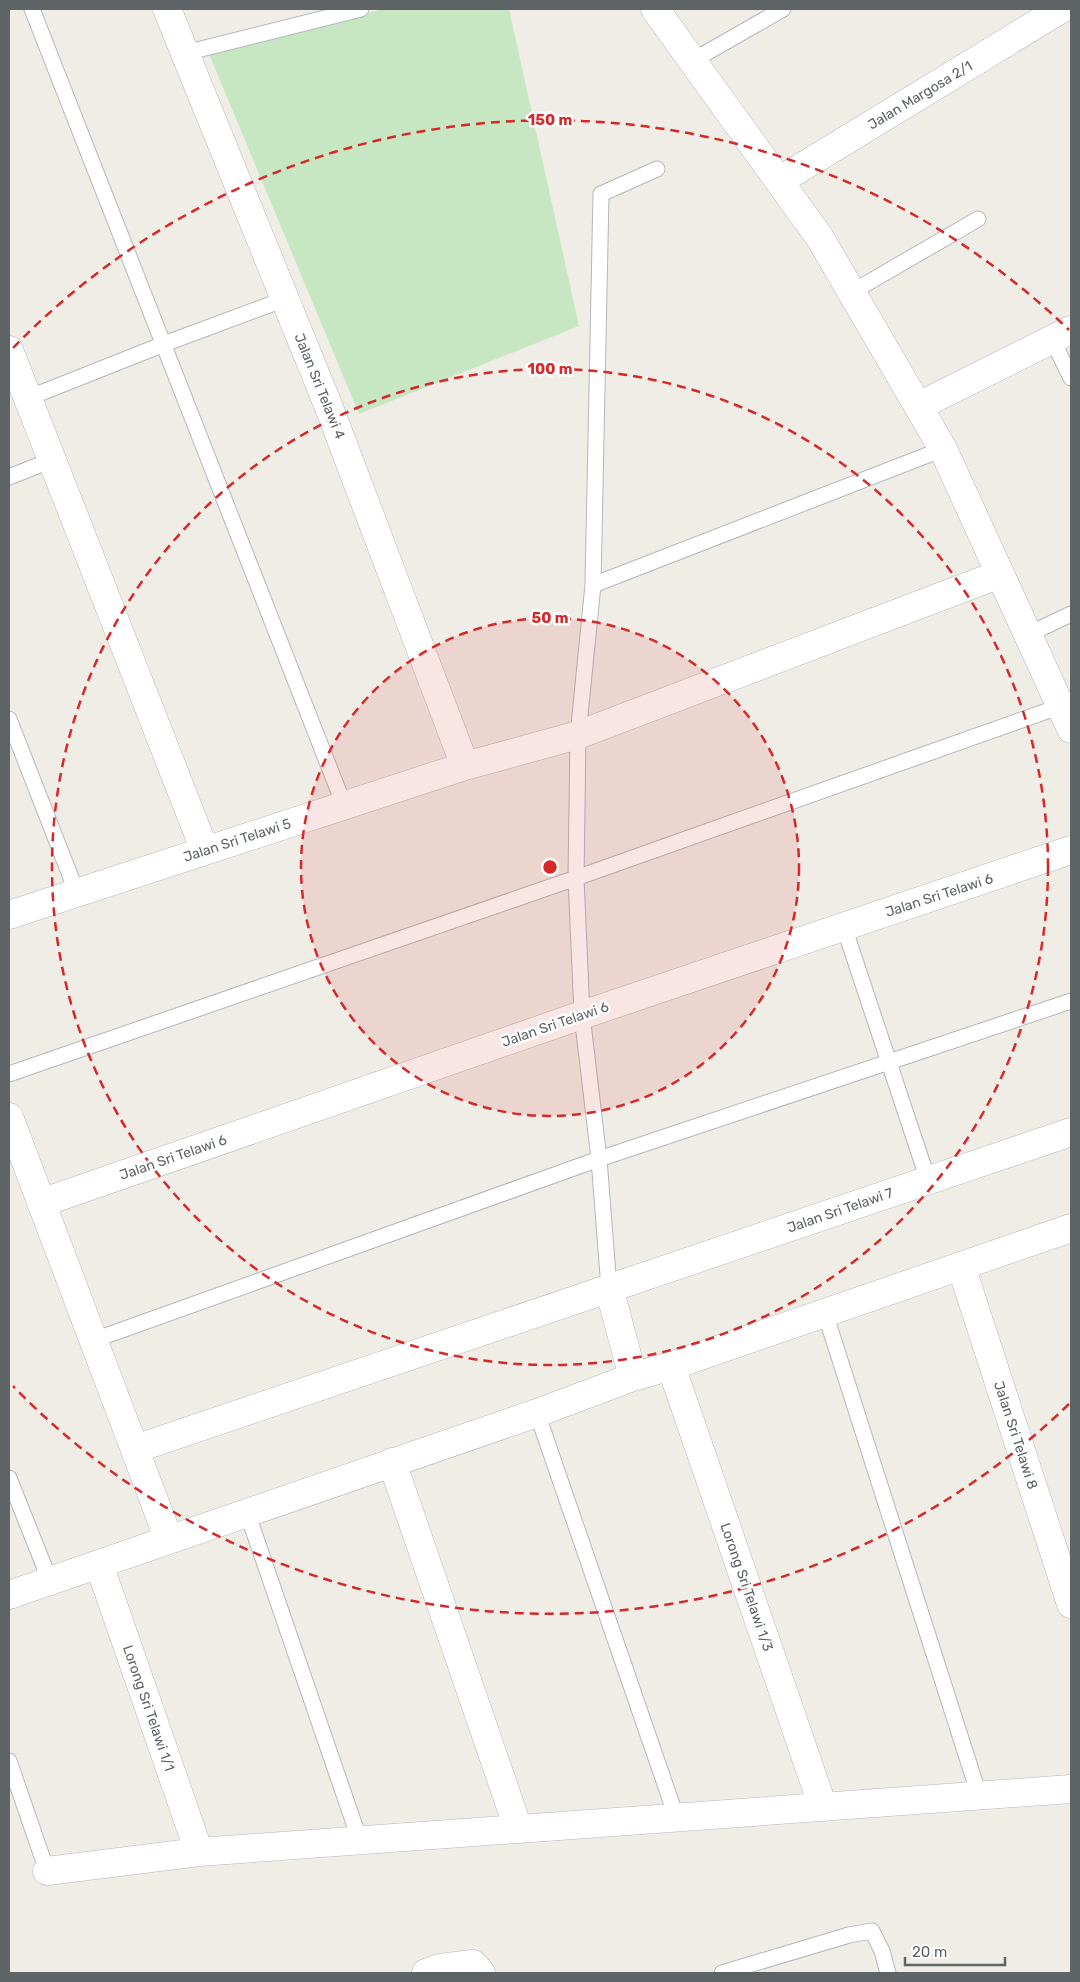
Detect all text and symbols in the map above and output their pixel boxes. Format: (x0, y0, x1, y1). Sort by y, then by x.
street label: Jalan Margosa 2/1 (865, 57, 976, 133)
text: 150 m (528, 111, 572, 129)
street label: Jalan Sri Telawi 4 (291, 331, 349, 442)
text: 100 m (528, 360, 572, 378)
text: 50 m (532, 609, 568, 627)
street label: Jalan Sri Telawi 5 (181, 815, 293, 866)
centre of rings (541, 858, 559, 876)
street label: Jalan Sri Telawi 6 (883, 870, 995, 921)
street label: Jalan Sri Telawi 6 (499, 998, 611, 1051)
street label: Jalan Sri Telawi 6 (117, 1131, 229, 1184)
street label: Jalan Sri Telawi 7 (785, 1184, 895, 1237)
street label: Jalan Sri Telawi 8 (990, 1379, 1041, 1491)
street label: Lorong Sri Telawi 1/3 (717, 1521, 776, 1654)
street label: Lorong Sri Telawi 1/1 (119, 1643, 178, 1773)
scale bar (905, 1934, 1005, 1966)
text: 20 m (912, 1943, 947, 1961)

